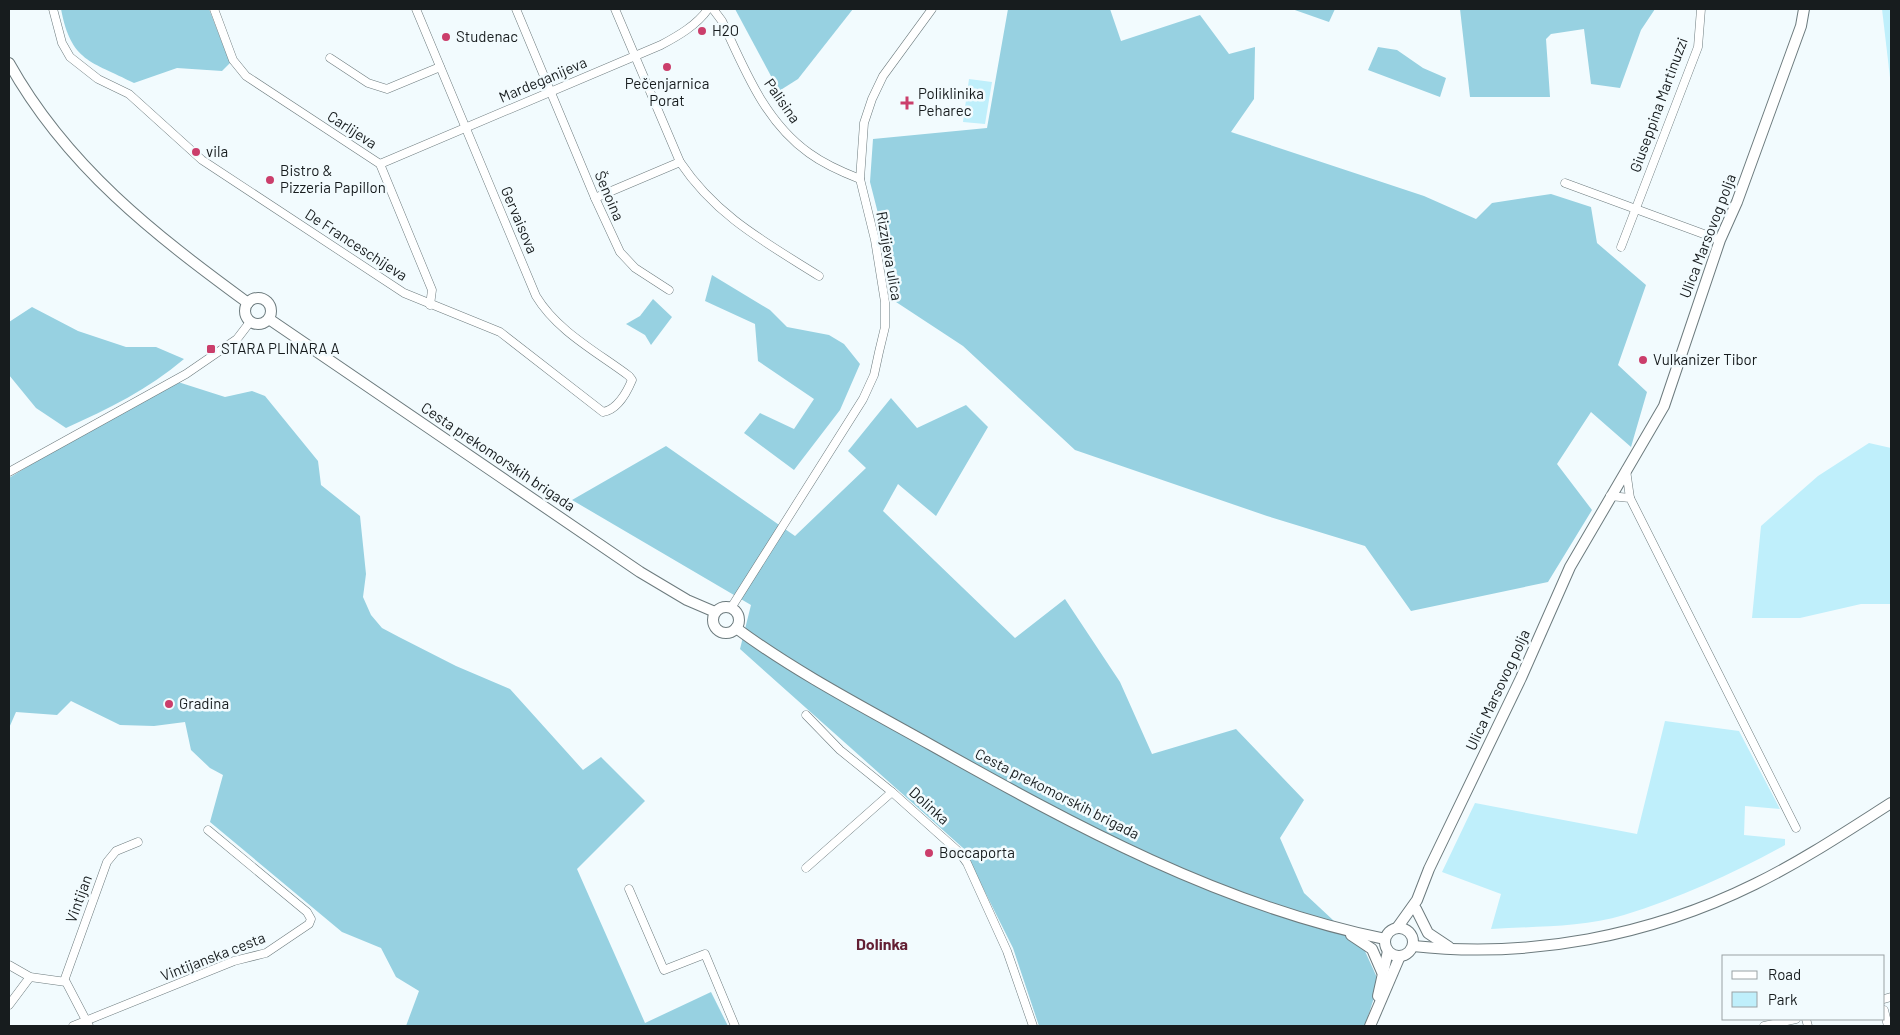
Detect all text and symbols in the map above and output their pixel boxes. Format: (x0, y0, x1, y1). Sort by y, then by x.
place label: H2O (712, 21, 739, 39)
marker: H2O (696, 25, 708, 37)
place label: Studenac (456, 27, 518, 45)
marker: Studenac (440, 31, 452, 43)
street label: Giuseppina Martinuzzi (1625, 35, 1691, 174)
street label: Mardeganijeva (496, 52, 589, 106)
marker: Pečenjarnica Porat (661, 61, 673, 73)
place label: Pečenjarnica Porat (625, 74, 709, 109)
street label: Palisina (761, 75, 805, 126)
place label: Poliklinika Peharec (918, 84, 984, 119)
marker: Poliklinika Peharec (900, 96, 914, 110)
street label: Carlijeva (324, 106, 381, 152)
place label: vila (206, 142, 228, 160)
marker: vila (190, 146, 202, 158)
place label: Bistro & Pizzeria Papillon (280, 161, 386, 196)
street label: Šenoina (591, 168, 628, 223)
street label: Ulica Marsovog polja (1675, 171, 1739, 300)
marker: Bistro & Pizzeria Papillon (264, 174, 276, 186)
street label: Gervaisova (498, 183, 542, 256)
street label: De Franceschijeva (302, 204, 411, 284)
street label: Rizzijeva ulica (873, 210, 907, 302)
place label: STARA PLINARA A (221, 339, 340, 357)
marker: STARA PLINARA A (205, 343, 217, 355)
place label: Vulkanizer Tibor (1653, 350, 1758, 368)
marker: Vulkanizer Tibor (1637, 354, 1649, 366)
street label: Cesta prekomorskih brigada (418, 398, 579, 514)
street label: Ulica Marsovog polja (1461, 626, 1533, 753)
place label: Gradina (179, 694, 229, 712)
marker: Gradina (163, 698, 175, 710)
street label: Cesta prekomorskih brigada (972, 744, 1143, 842)
street label: Dolinka (906, 783, 953, 828)
place label: Boccaporta (939, 843, 1015, 861)
marker: Boccaporta (923, 847, 935, 859)
street label: Vintijan (61, 872, 95, 925)
street label: Vintijanska cesta (158, 928, 268, 984)
district label: Dolinka (856, 934, 908, 953)
legend (1722, 955, 1885, 1020)
text: Road (1768, 965, 1801, 983)
text: Park (1768, 990, 1798, 1008)

